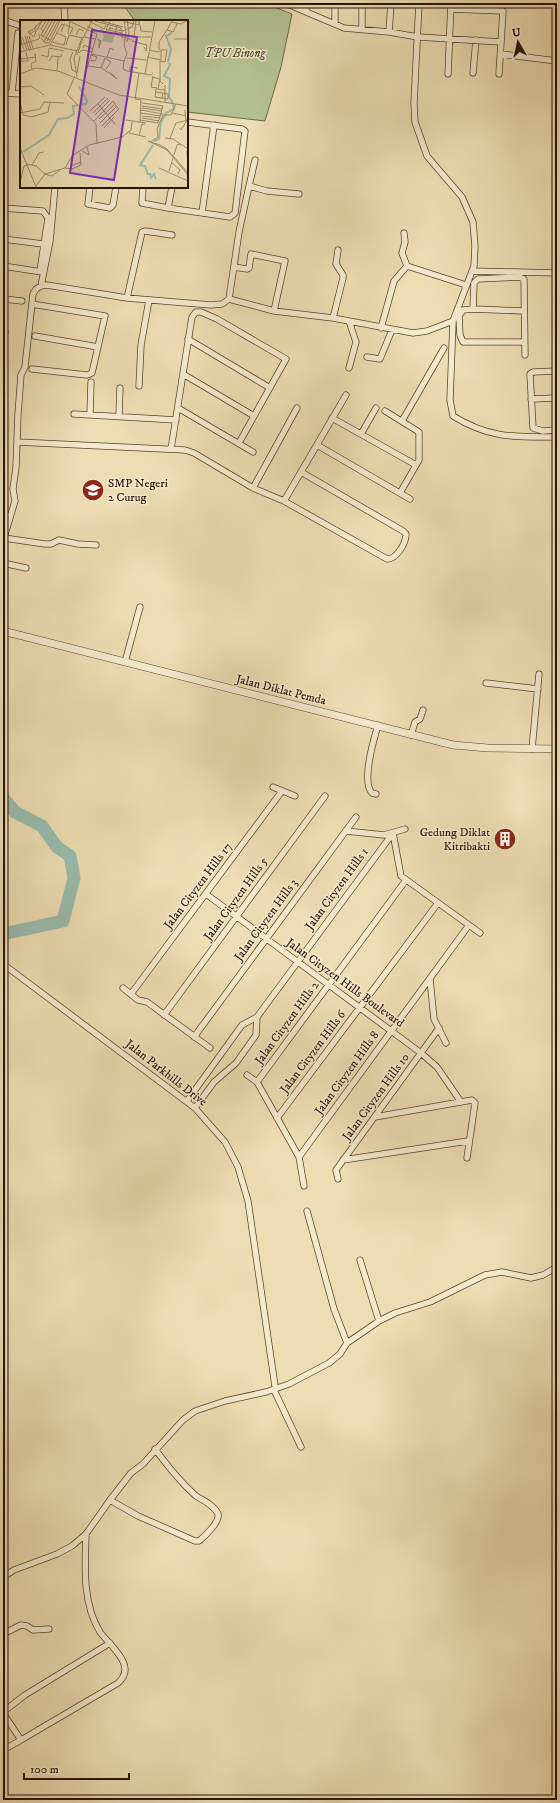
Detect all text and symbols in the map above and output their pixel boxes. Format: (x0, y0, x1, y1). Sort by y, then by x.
inset map (20, 20, 188, 188)
north arrow (498, 22, 538, 62)
text: U (511, 25, 522, 41)
park label: TPU Binong (205, 46, 266, 61)
place label: SMP Negeri 2 Curug (108, 476, 168, 505)
school or university icon: SMP Negeri 2 Curug (80, 477, 106, 503)
street label: Jalan Diklat Pemda (234, 671, 328, 709)
place label: Gedung Diklat Kitribakti (420, 825, 490, 854)
building icon: Gedung Diklat Kitribakti (492, 826, 518, 852)
street label: Jalan Cityzen Hills 17 (160, 840, 235, 933)
street label: Jalan Cityzen Hills 1 (302, 845, 372, 934)
street label: Jalan Cityzen Hills 5 (200, 854, 271, 945)
street label: Jalan Cityzen Hills 3 (230, 876, 301, 965)
street label: Jalan Cityzen Hills Boulevard (282, 935, 407, 1031)
street label: Jalan Cityzen Hills 2 (251, 978, 322, 1068)
street label: Jalan Cityzen Hills 6 (276, 1007, 350, 1097)
street label: Jalan Cityzen Hills 8 (311, 1028, 382, 1119)
street label: Jalan Parkhills Drive (121, 1036, 210, 1110)
street label: Jalan Cityzen Hills 10 (339, 1050, 413, 1144)
scale bar (24, 1755, 129, 1781)
text: 100 m (30, 1762, 59, 1777)

